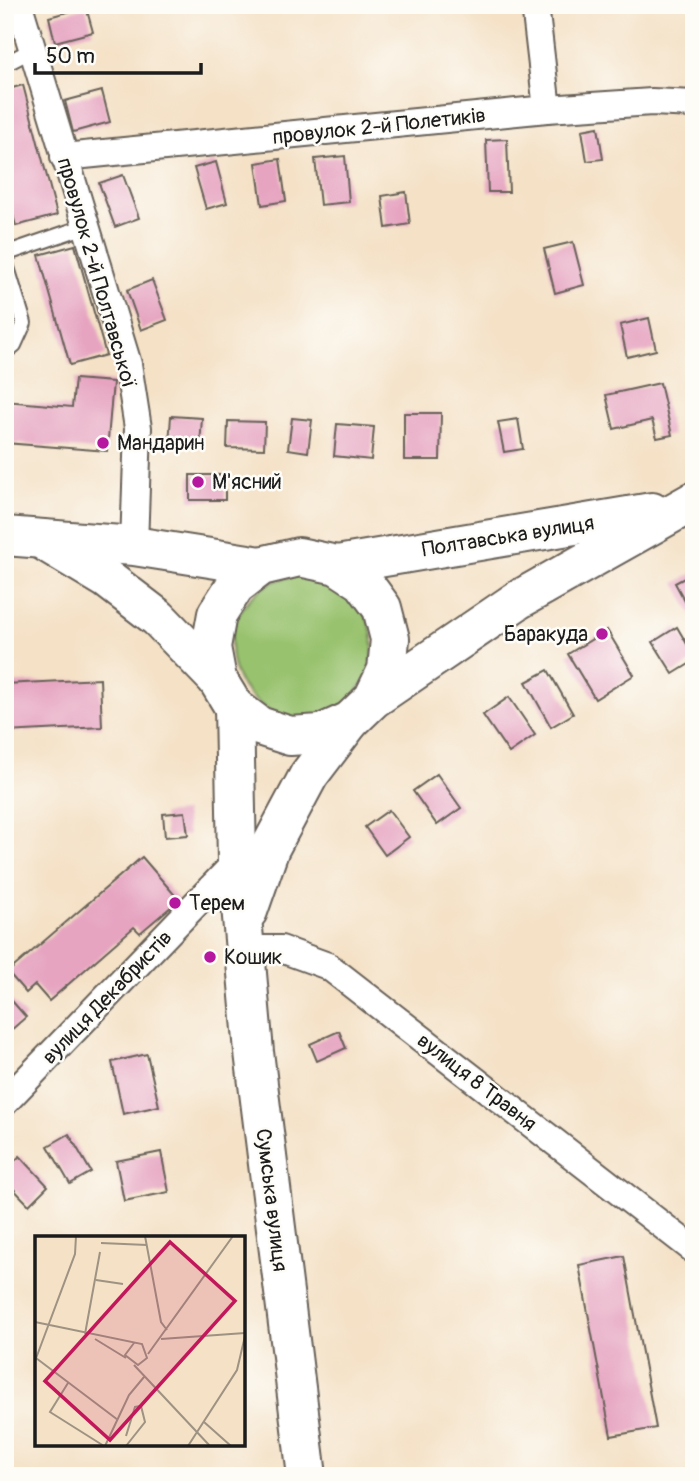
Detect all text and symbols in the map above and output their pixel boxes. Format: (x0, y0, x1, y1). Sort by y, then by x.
scale bar (35, 32, 201, 76)
text: 50 m (46, 43, 95, 70)
street label: провулок 2-й Полетиків (271, 102, 487, 151)
street label: провулок 2-й Полтавської (51, 154, 142, 392)
place label: Мандарин (117, 430, 204, 457)
marker: Мандарин (95, 435, 111, 451)
place label: М'ясний (212, 469, 282, 496)
marker: М'ясний (190, 474, 206, 490)
street label: Полтавська вулиця (420, 510, 596, 563)
place label: Баракуда (504, 621, 588, 648)
marker: Баракуда (594, 626, 610, 642)
place label: Терем (189, 890, 245, 917)
marker: Терем (167, 895, 183, 911)
street label: вулиця Декабристів (36, 925, 178, 1070)
place label: Кошик (224, 944, 283, 971)
marker: Кошик (202, 949, 218, 965)
street label: вулиця 8 Травня (411, 1027, 542, 1137)
street label: Сумська вулиця (249, 1127, 294, 1273)
inset map (35, 1236, 245, 1446)

